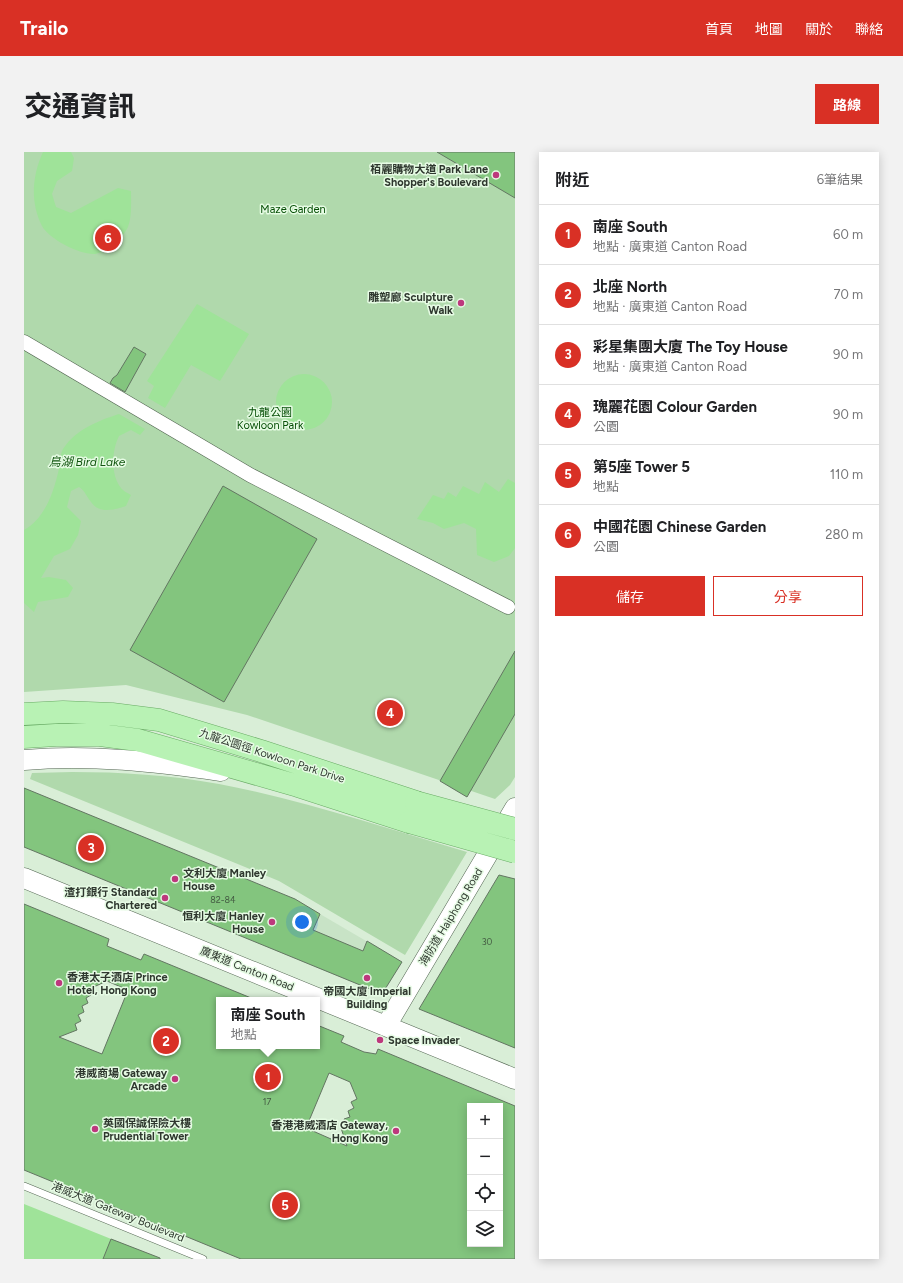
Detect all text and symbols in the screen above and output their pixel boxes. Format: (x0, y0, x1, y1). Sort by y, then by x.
text: Trailo (20, 17, 68, 40)
text: 首頁 (705, 21, 733, 38)
text: 地圖 (755, 21, 783, 38)
text: 關於 (805, 21, 833, 38)
text: 聯絡 (855, 21, 883, 38)
button: 路線 (815, 84, 879, 124)
text: 交通資訊 (24, 89, 136, 123)
place label: 栢麗購物大道 Park Lane Shopper's Boulevard (370, 163, 488, 189)
marker: 栢麗購物大道 Park Lane Shopper's Boulevard (491, 170, 501, 180)
text: 附近 (555, 170, 589, 190)
text: 6筆結果 (817, 172, 863, 187)
park label: Maze Garden (260, 203, 326, 216)
text: 南座 South (593, 218, 668, 236)
pin: 6 (95, 223, 121, 253)
text: 1 (565, 227, 571, 242)
text: 60 m (833, 227, 863, 242)
text: 地點 · 廣東道 Canton Road (593, 239, 747, 254)
text: 北座 North (593, 278, 667, 296)
text: 2 (564, 287, 572, 302)
text: 70 m (833, 287, 863, 302)
place label: 雕塑廊 Sculpture Walk (368, 291, 453, 317)
marker: 雕塑廊 Sculpture Walk (456, 298, 466, 308)
text: 地點 · 廣東道 Canton Road (593, 299, 747, 314)
text: 彩星集團大廈 The Toy House (593, 338, 788, 356)
text: 3 (564, 347, 572, 362)
text: 90 m (833, 347, 863, 362)
text: 地點 · 廣東道 Canton Road (593, 359, 747, 374)
text: 瑰麗花園 Colour Garden (593, 398, 757, 416)
park label: 九龍公園 Kowloon Park (237, 406, 304, 432)
text: 4 (564, 407, 572, 422)
text: 90 m (833, 407, 863, 422)
text: 公園 (593, 419, 619, 434)
water label: 鳥湖 Bird Lake (49, 455, 126, 469)
text: 第5座 Tower 5 (593, 458, 690, 476)
text: 5 (564, 467, 572, 482)
text: 110 m (830, 467, 863, 482)
text: 地點 (593, 479, 619, 494)
text: 中國花園 Chinese Garden (593, 518, 766, 536)
text: 6 (564, 527, 572, 542)
text: 280 m (825, 527, 863, 542)
text: 公園 (593, 539, 619, 554)
button: 儲存 (555, 576, 705, 616)
button: 分享 (713, 576, 863, 616)
pin: 4 (377, 698, 403, 728)
street label: 九龍公園徑 Kowloon Park Drive (198, 726, 346, 786)
pin: 3 (78, 833, 104, 863)
street label: 海防道 Haiphong Road (417, 866, 485, 968)
place label: 文利大廈 Manley House (183, 867, 267, 893)
marker: 文利大廈 Manley House (170, 874, 180, 884)
place label: 渣打銀行 Standard Chartered (64, 886, 157, 912)
marker: 渣打銀行 Standard Chartered (160, 893, 170, 903)
house number: 82-84 (210, 894, 236, 905)
place label: 恒利大廈 Hanley House (182, 910, 265, 936)
your location (292, 912, 312, 932)
marker: 恒利大廈 Hanley House (267, 917, 277, 927)
house number: 30 (482, 936, 493, 947)
street label: 廣東道 Canton Road (198, 944, 296, 994)
place label: 香港太子酒店 Prince Hotel, Hong Kong (67, 971, 168, 997)
marker: 帝國大廈 Imperial Building (362, 973, 372, 983)
marker: 香港太子酒店 Prince Hotel, Hong Kong (54, 978, 64, 988)
place label: 帝國大廈 Imperial Building (323, 985, 411, 1011)
popup (216, 997, 320, 1049)
text: 南座 South (231, 1006, 305, 1024)
pin: 2 (153, 1026, 179, 1056)
text: 地點 (231, 1027, 257, 1042)
place label: Space Invader (388, 1034, 461, 1047)
marker: Space Invader (375, 1035, 385, 1045)
pin: 1 (255, 1062, 281, 1092)
place label: 港威商場 Gateway Arcade (75, 1067, 168, 1093)
marker: 港威商場 Gateway Arcade (170, 1074, 180, 1084)
house number: 17 (263, 1096, 271, 1107)
map controls (467, 1103, 503, 1247)
button: + (467, 1103, 503, 1139)
place label: 英國保誠保險大樓 Prudential Tower (103, 1117, 191, 1143)
place label: 香港港威酒店 Gateway, Hong Kong (271, 1119, 388, 1145)
marker: 英國保誠保險大樓 Prudential Tower (90, 1124, 100, 1134)
marker: 香港港威酒店 Gateway, Hong Kong (391, 1126, 401, 1136)
button: − (467, 1139, 503, 1175)
button: locate (467, 1175, 503, 1211)
street label: 港威大道 Gateway Boulevard (50, 1179, 186, 1245)
pin: 5 (272, 1190, 298, 1220)
button: layers (467, 1211, 503, 1247)

